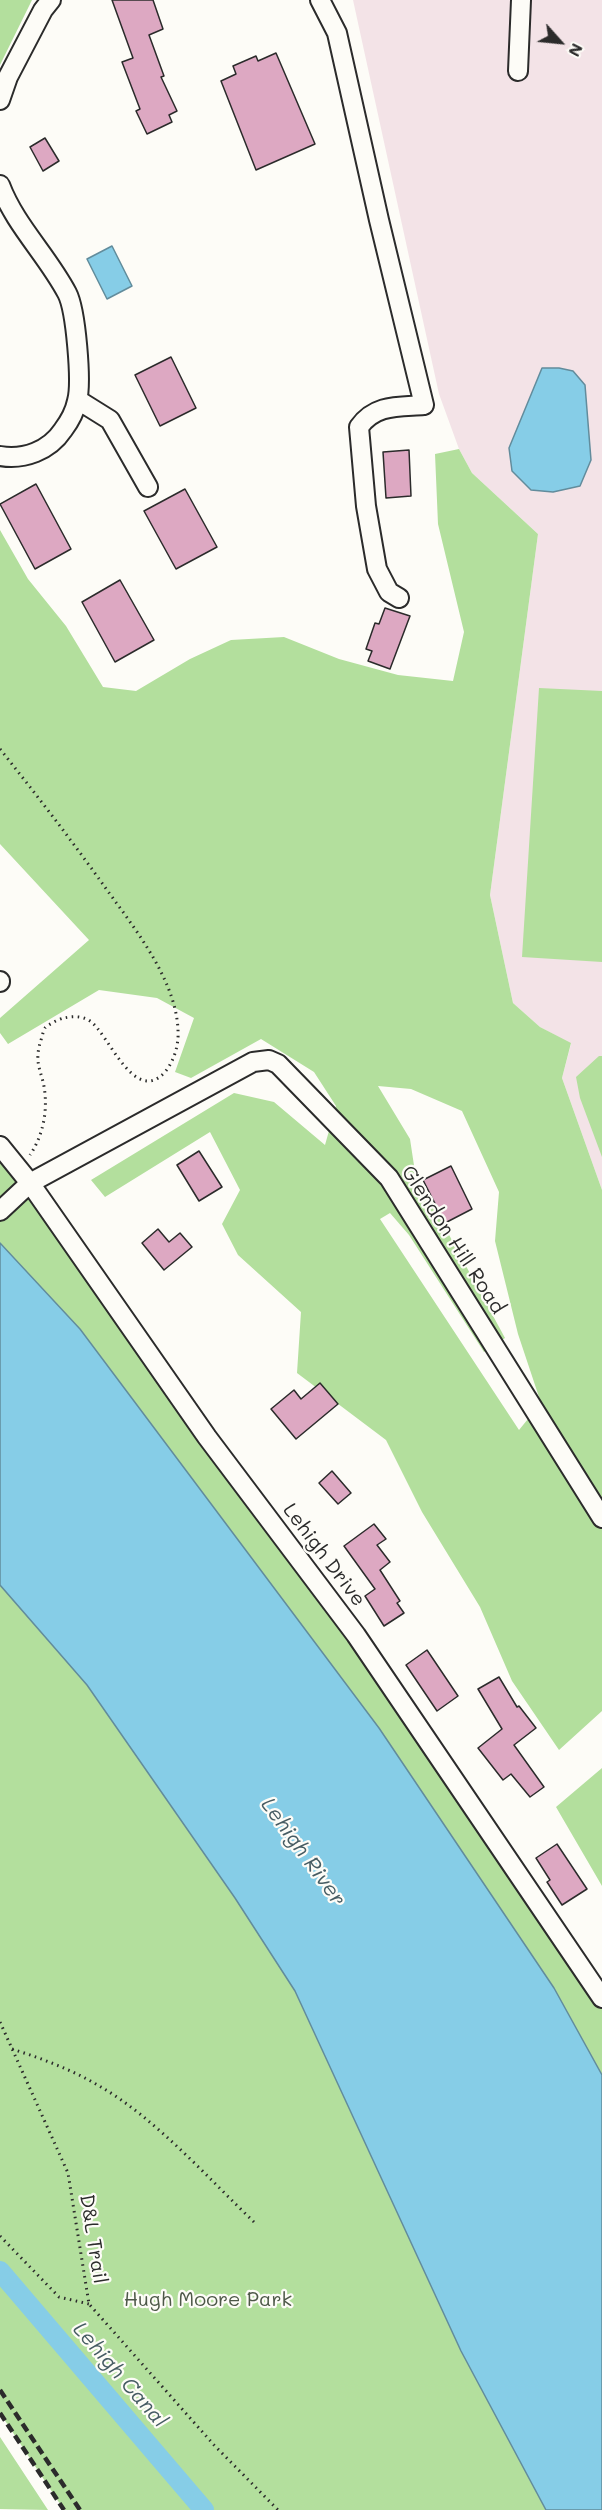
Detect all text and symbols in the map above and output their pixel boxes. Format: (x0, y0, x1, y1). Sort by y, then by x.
north arrow (530, 12, 590, 72)
text: N (564, 40, 589, 61)
street label: Glendon Hill Road (396, 1161, 510, 1319)
street label: Lehigh Drive (278, 1499, 370, 1611)
water label: Lehigh River (255, 1793, 351, 1911)
street label: D&L Trail (74, 2193, 112, 2285)
park label: Hugh Moore Park (124, 2288, 292, 2312)
water label: Lehigh Canal (67, 2317, 173, 2433)

